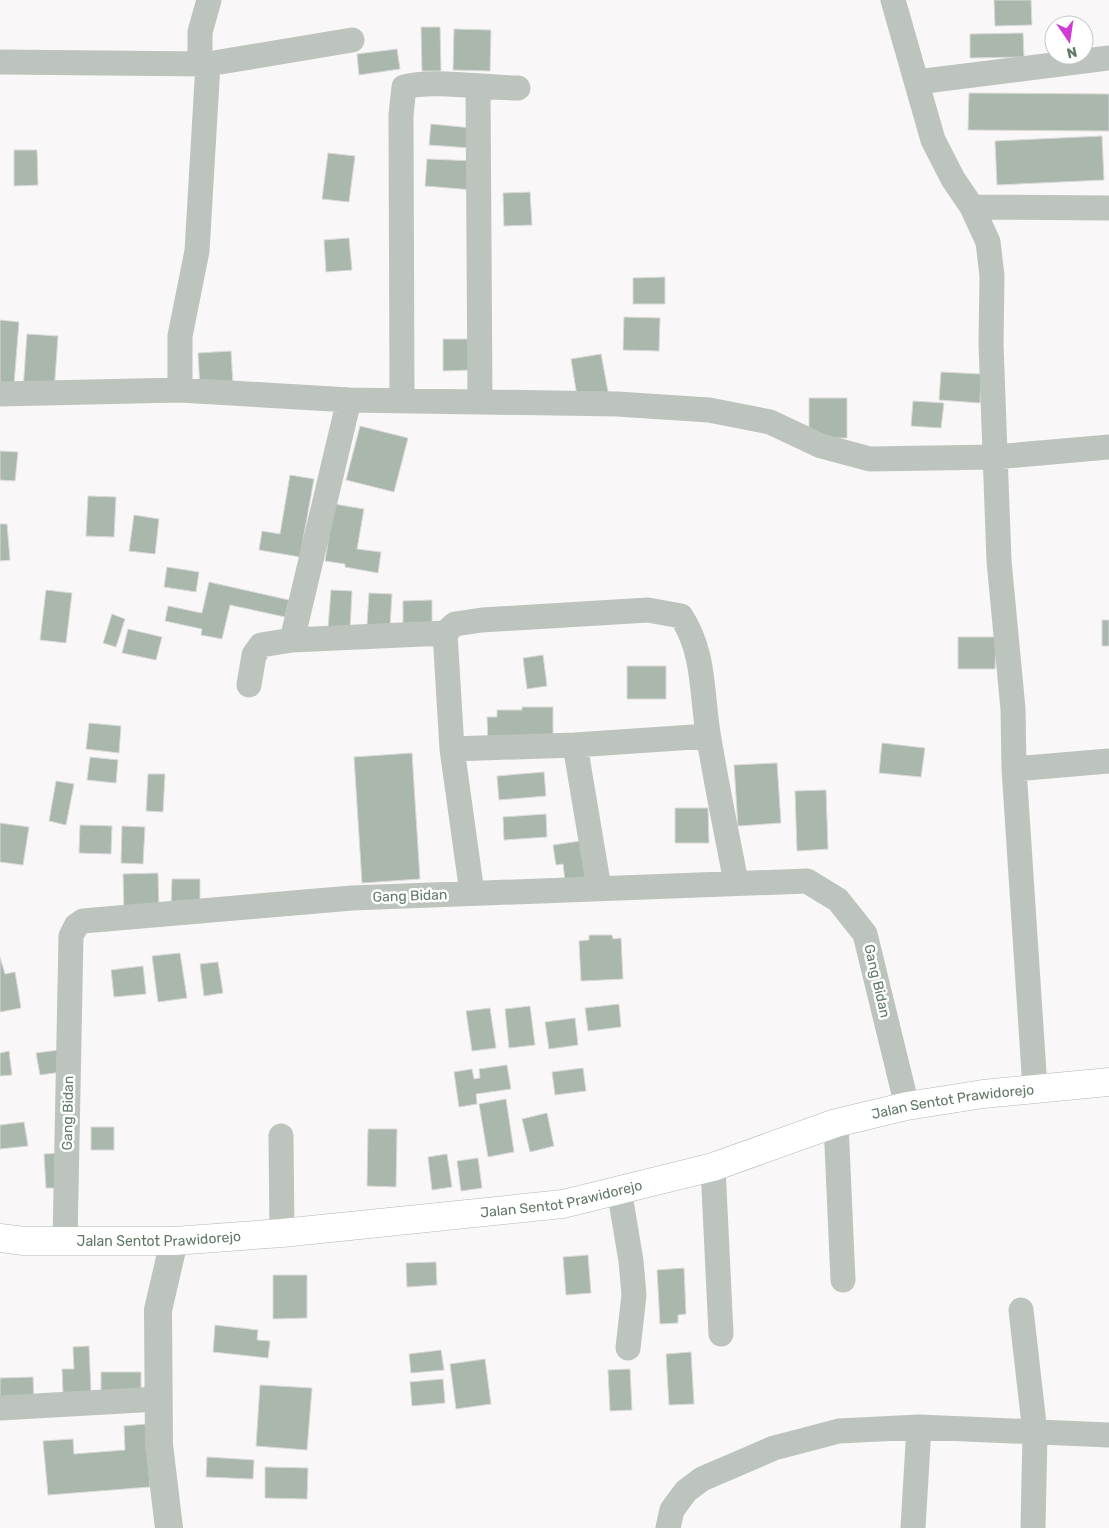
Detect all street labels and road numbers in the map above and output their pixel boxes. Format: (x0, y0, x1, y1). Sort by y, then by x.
street label: Gang Bidan (372, 886, 448, 906)
street label: Gang Bidan (860, 943, 894, 1019)
street label: Gang Bidan (59, 1075, 77, 1151)
street label: Jalan Sentot Prawidorejo (870, 1081, 1035, 1123)
street label: Jalan Sentot Prawidorejo (479, 1176, 644, 1221)
street label: Jalan Sentot Prawidorejo (77, 1228, 242, 1250)

